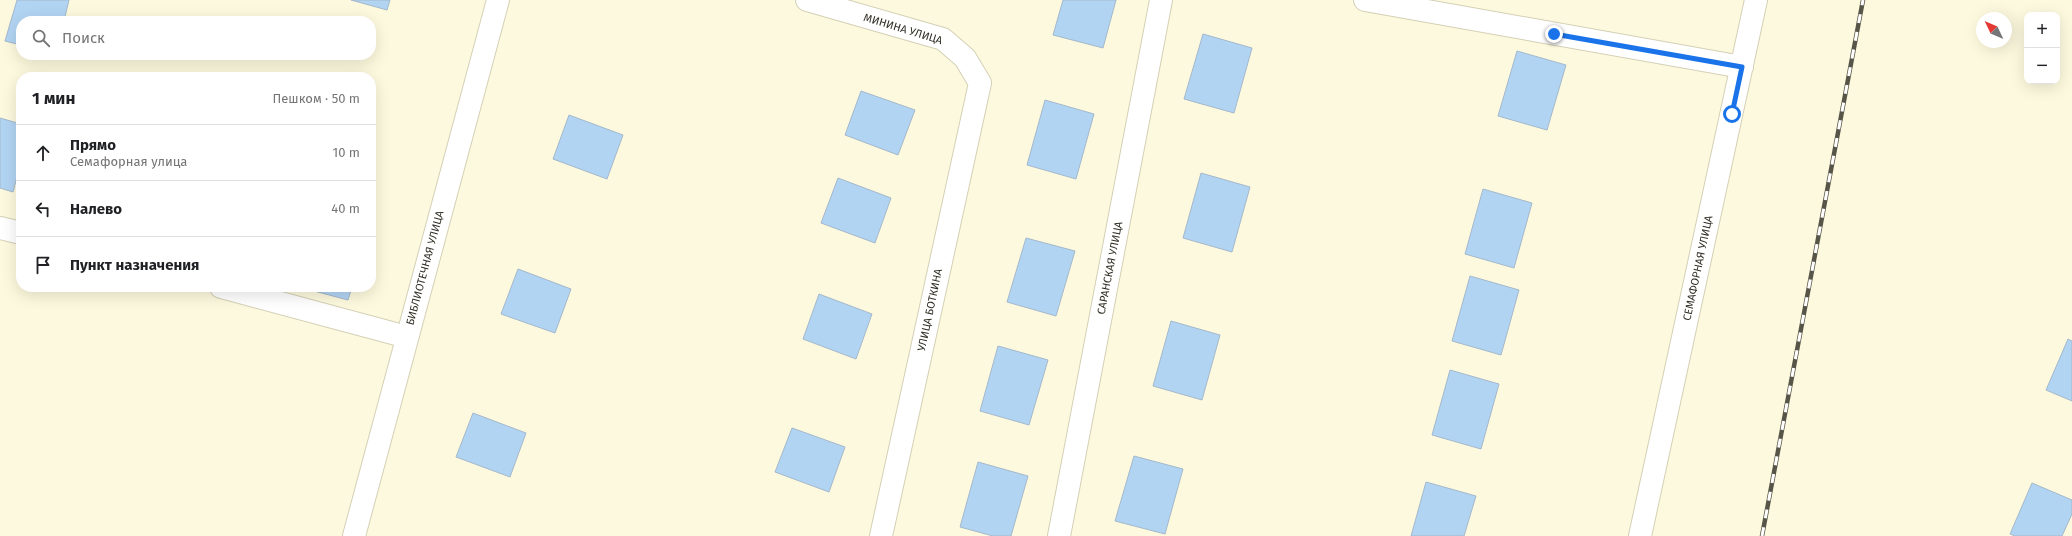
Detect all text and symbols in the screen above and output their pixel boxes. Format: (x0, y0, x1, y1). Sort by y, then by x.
street label: МИНИНА УЛИЦА (862, 11, 945, 47)
north arrow (1976, 12, 2012, 48)
map controls (2024, 12, 2060, 84)
button: + (2024, 12, 2060, 48)
search box (16, 16, 376, 60)
route end (1545, 25, 1563, 43)
icon: search (30, 27, 52, 49)
text: Поиск (62, 29, 105, 47)
button: − (2024, 48, 2060, 84)
text: 1 мин (32, 88, 75, 109)
text: Пешком · 50 m (272, 91, 360, 106)
route start (1723, 105, 1741, 123)
text: Прямо (70, 136, 116, 154)
icon: ahead (32, 142, 54, 164)
text: 10 m (333, 145, 360, 160)
text: Семафорная улица (70, 154, 187, 169)
icon: left (32, 198, 54, 220)
text: Налево (70, 200, 122, 218)
text: 40 m (331, 201, 360, 216)
street label: БИБЛИОТЕЧНАЯ УЛИЦА (403, 209, 447, 327)
street label: СЕМАФОРНАЯ УЛИЦА (1680, 214, 1716, 322)
street label: САРАНСКАЯ УЛИЦА (1095, 220, 1126, 316)
icon: arrive (32, 254, 54, 276)
text: Пункт назначения (70, 256, 199, 274)
street label: УЛИЦА БОТКИНА (915, 267, 945, 352)

